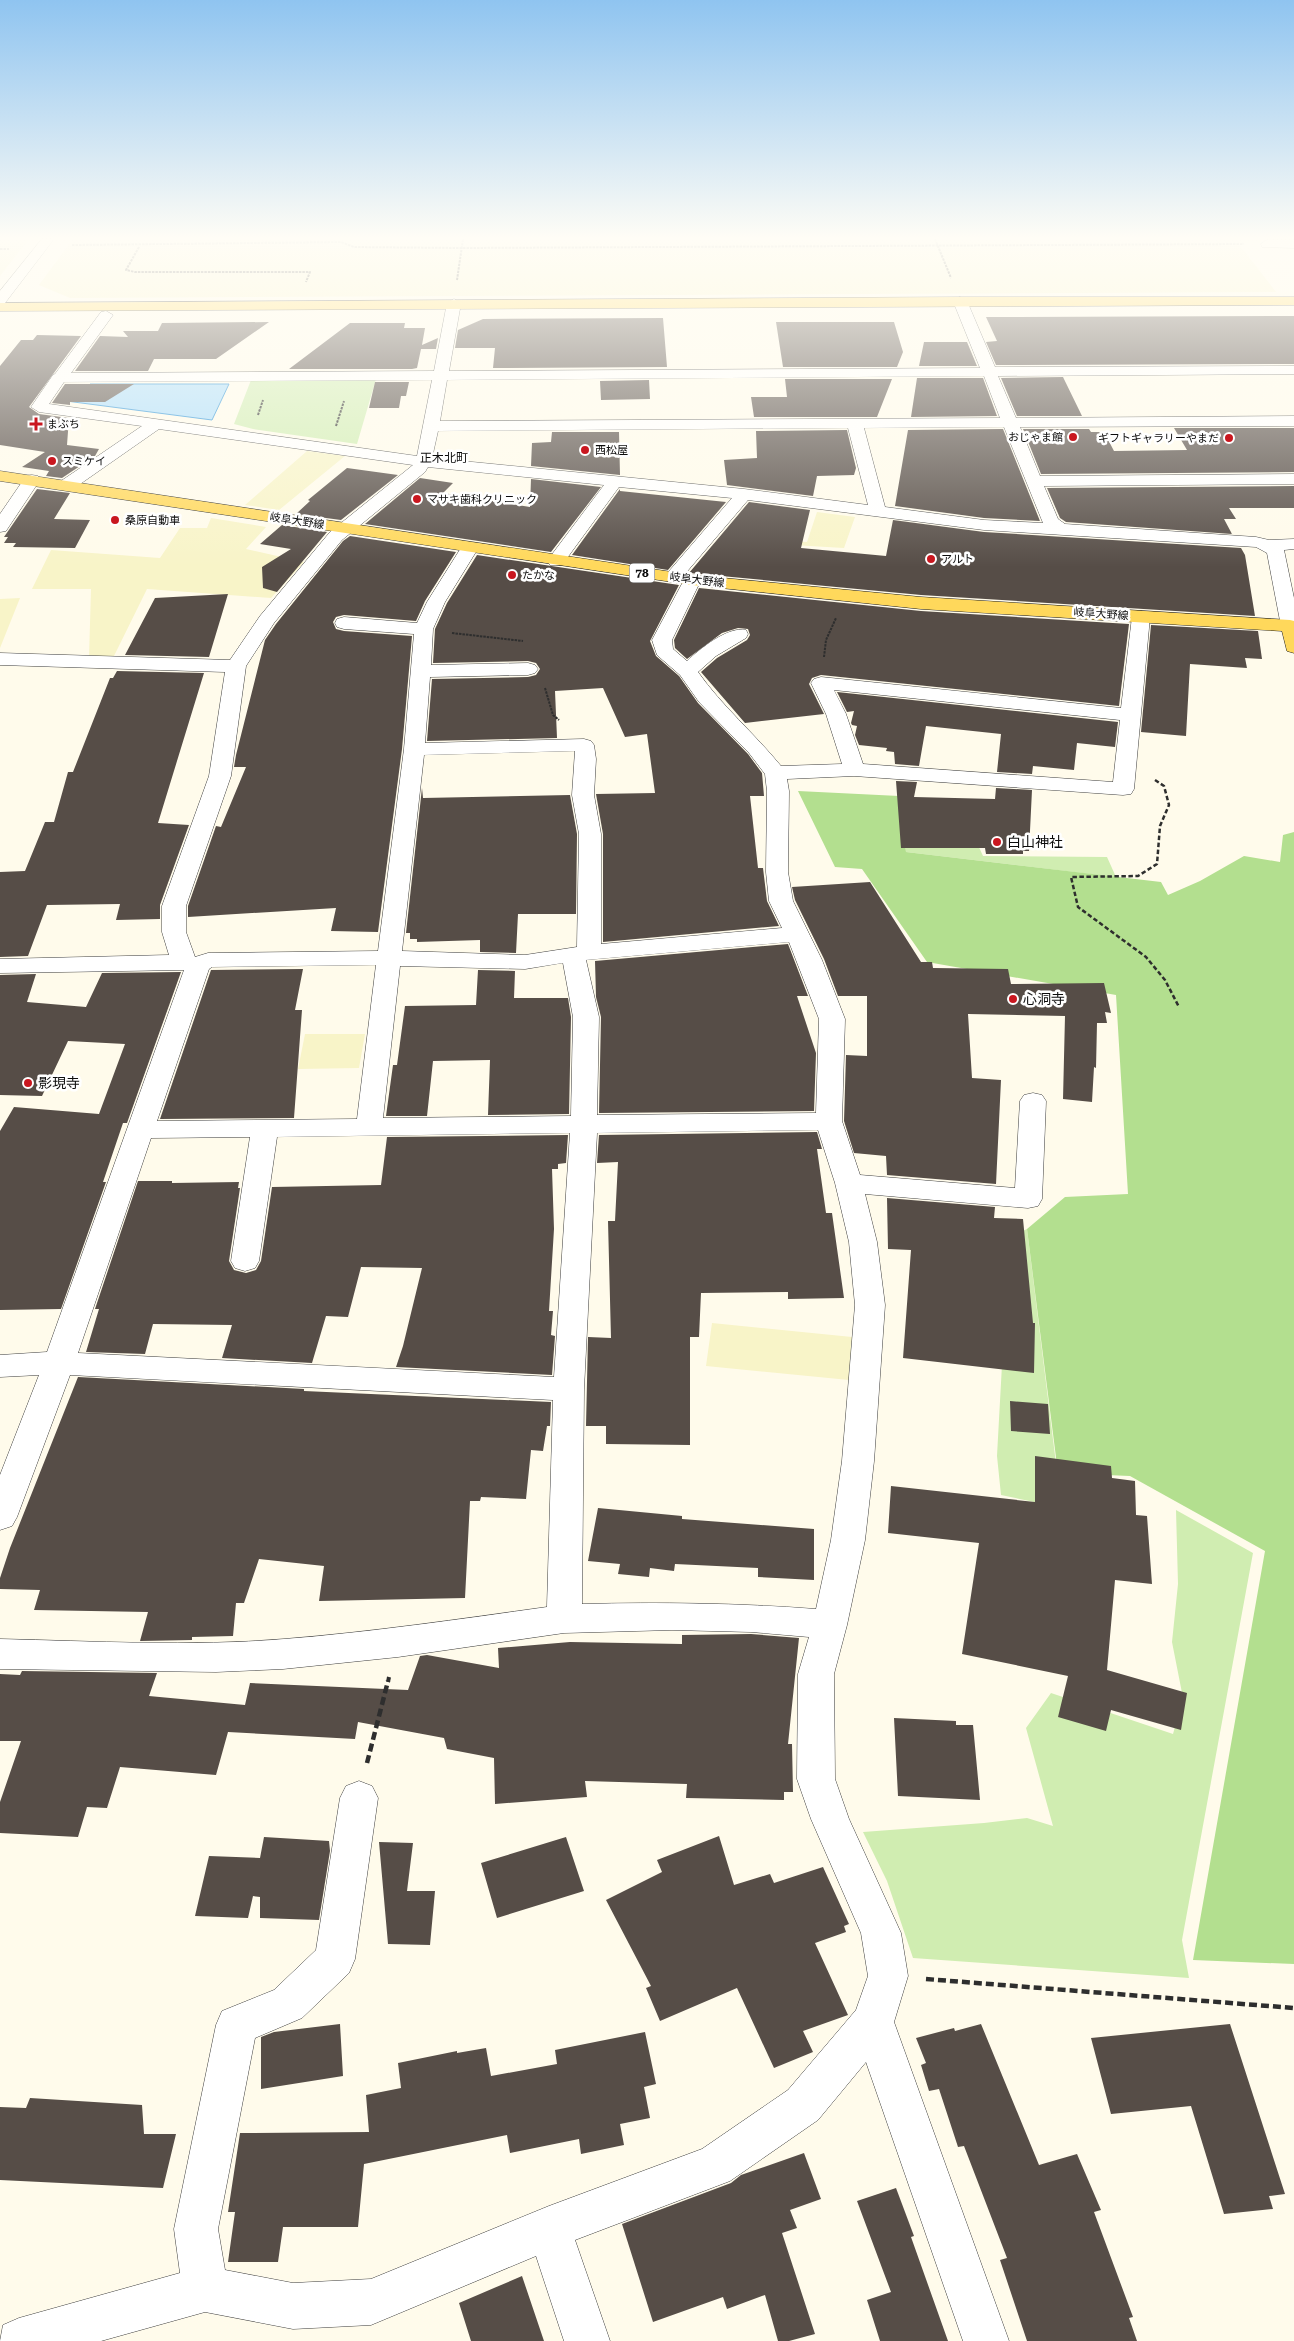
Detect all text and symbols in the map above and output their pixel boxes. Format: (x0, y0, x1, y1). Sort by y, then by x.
marker: まぶち (29, 417, 43, 431)
place label: まぶち (47, 418, 80, 431)
place label: おじゃま館 (1008, 431, 1063, 444)
marker: おじゃま館 (1067, 431, 1079, 443)
place label: ギフトギャラリーやまだ (1098, 432, 1219, 445)
marker: ギフトギャラリーやまだ (1223, 432, 1235, 444)
marker: 西松屋 (579, 444, 591, 456)
place label: 西松屋 (595, 444, 628, 457)
district label: 正木北町 (420, 451, 468, 465)
marker: スミケイ (46, 455, 58, 467)
place label: スミケイ (62, 455, 106, 468)
marker: マサキ歯科クリニック (411, 493, 423, 505)
place label: マサキ歯科クリニック (427, 493, 537, 506)
street label: 岐阜大野線 (269, 510, 325, 532)
marker: 桑原自動車 (109, 514, 121, 526)
place label: 桑原自動車 (125, 514, 180, 527)
marker: アルト (925, 553, 937, 565)
place label: アルト (941, 553, 974, 566)
road number: 78 (630, 564, 654, 582)
marker: たかな (506, 569, 518, 581)
place label: たかな (522, 569, 555, 582)
street label: 岐阜大野線 (669, 570, 725, 590)
street label: 岐阜大野線 (1073, 606, 1129, 622)
place label: 白山神社 (1007, 834, 1063, 850)
marker: 白山神社 (991, 836, 1003, 848)
place label: 心洞寺 (1023, 991, 1065, 1007)
marker: 心洞寺 (1007, 993, 1019, 1005)
place label: 影現寺 (38, 1075, 80, 1091)
marker: 影現寺 (22, 1077, 34, 1089)

